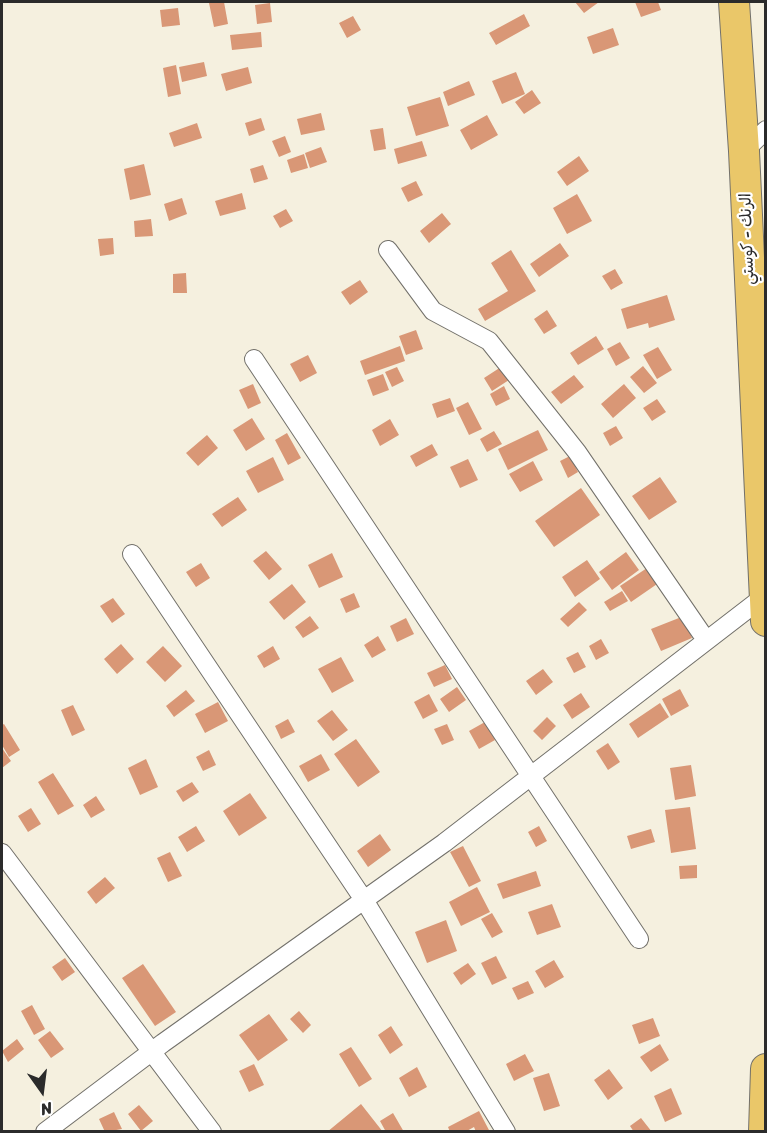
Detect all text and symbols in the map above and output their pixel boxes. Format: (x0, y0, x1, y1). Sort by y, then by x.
street label: الرنك - كوستي (737, 193, 759, 285)
north arrow (12, 1061, 72, 1121)
text: N (38, 1094, 55, 1124)

